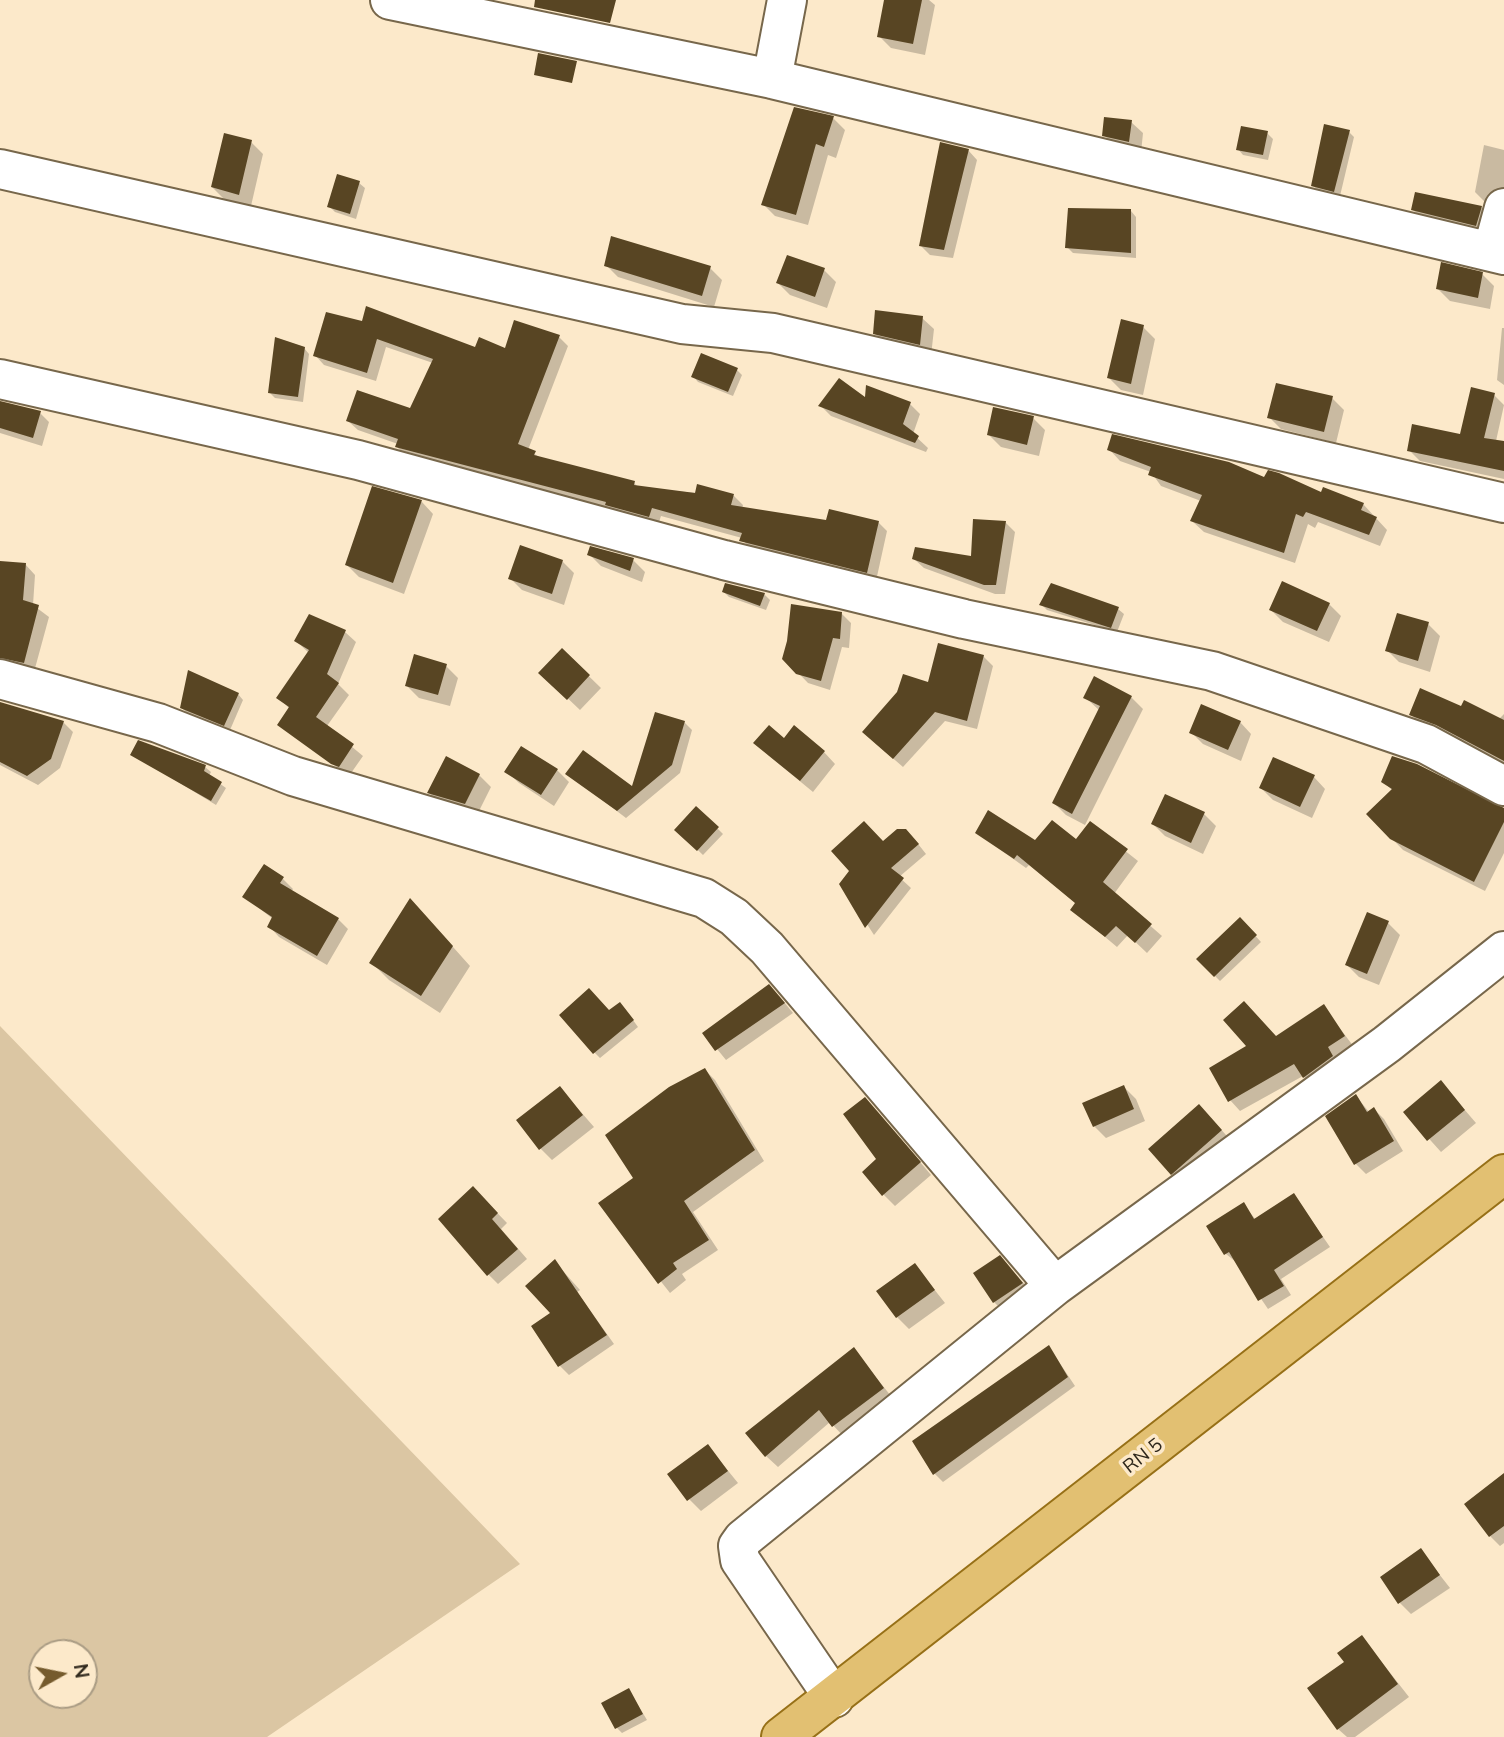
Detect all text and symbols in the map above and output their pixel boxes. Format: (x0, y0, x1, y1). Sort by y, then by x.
street label: RN 5 (1119, 1434, 1167, 1478)
north arrow (28, 1639, 98, 1709)
text: N (69, 1662, 95, 1680)

